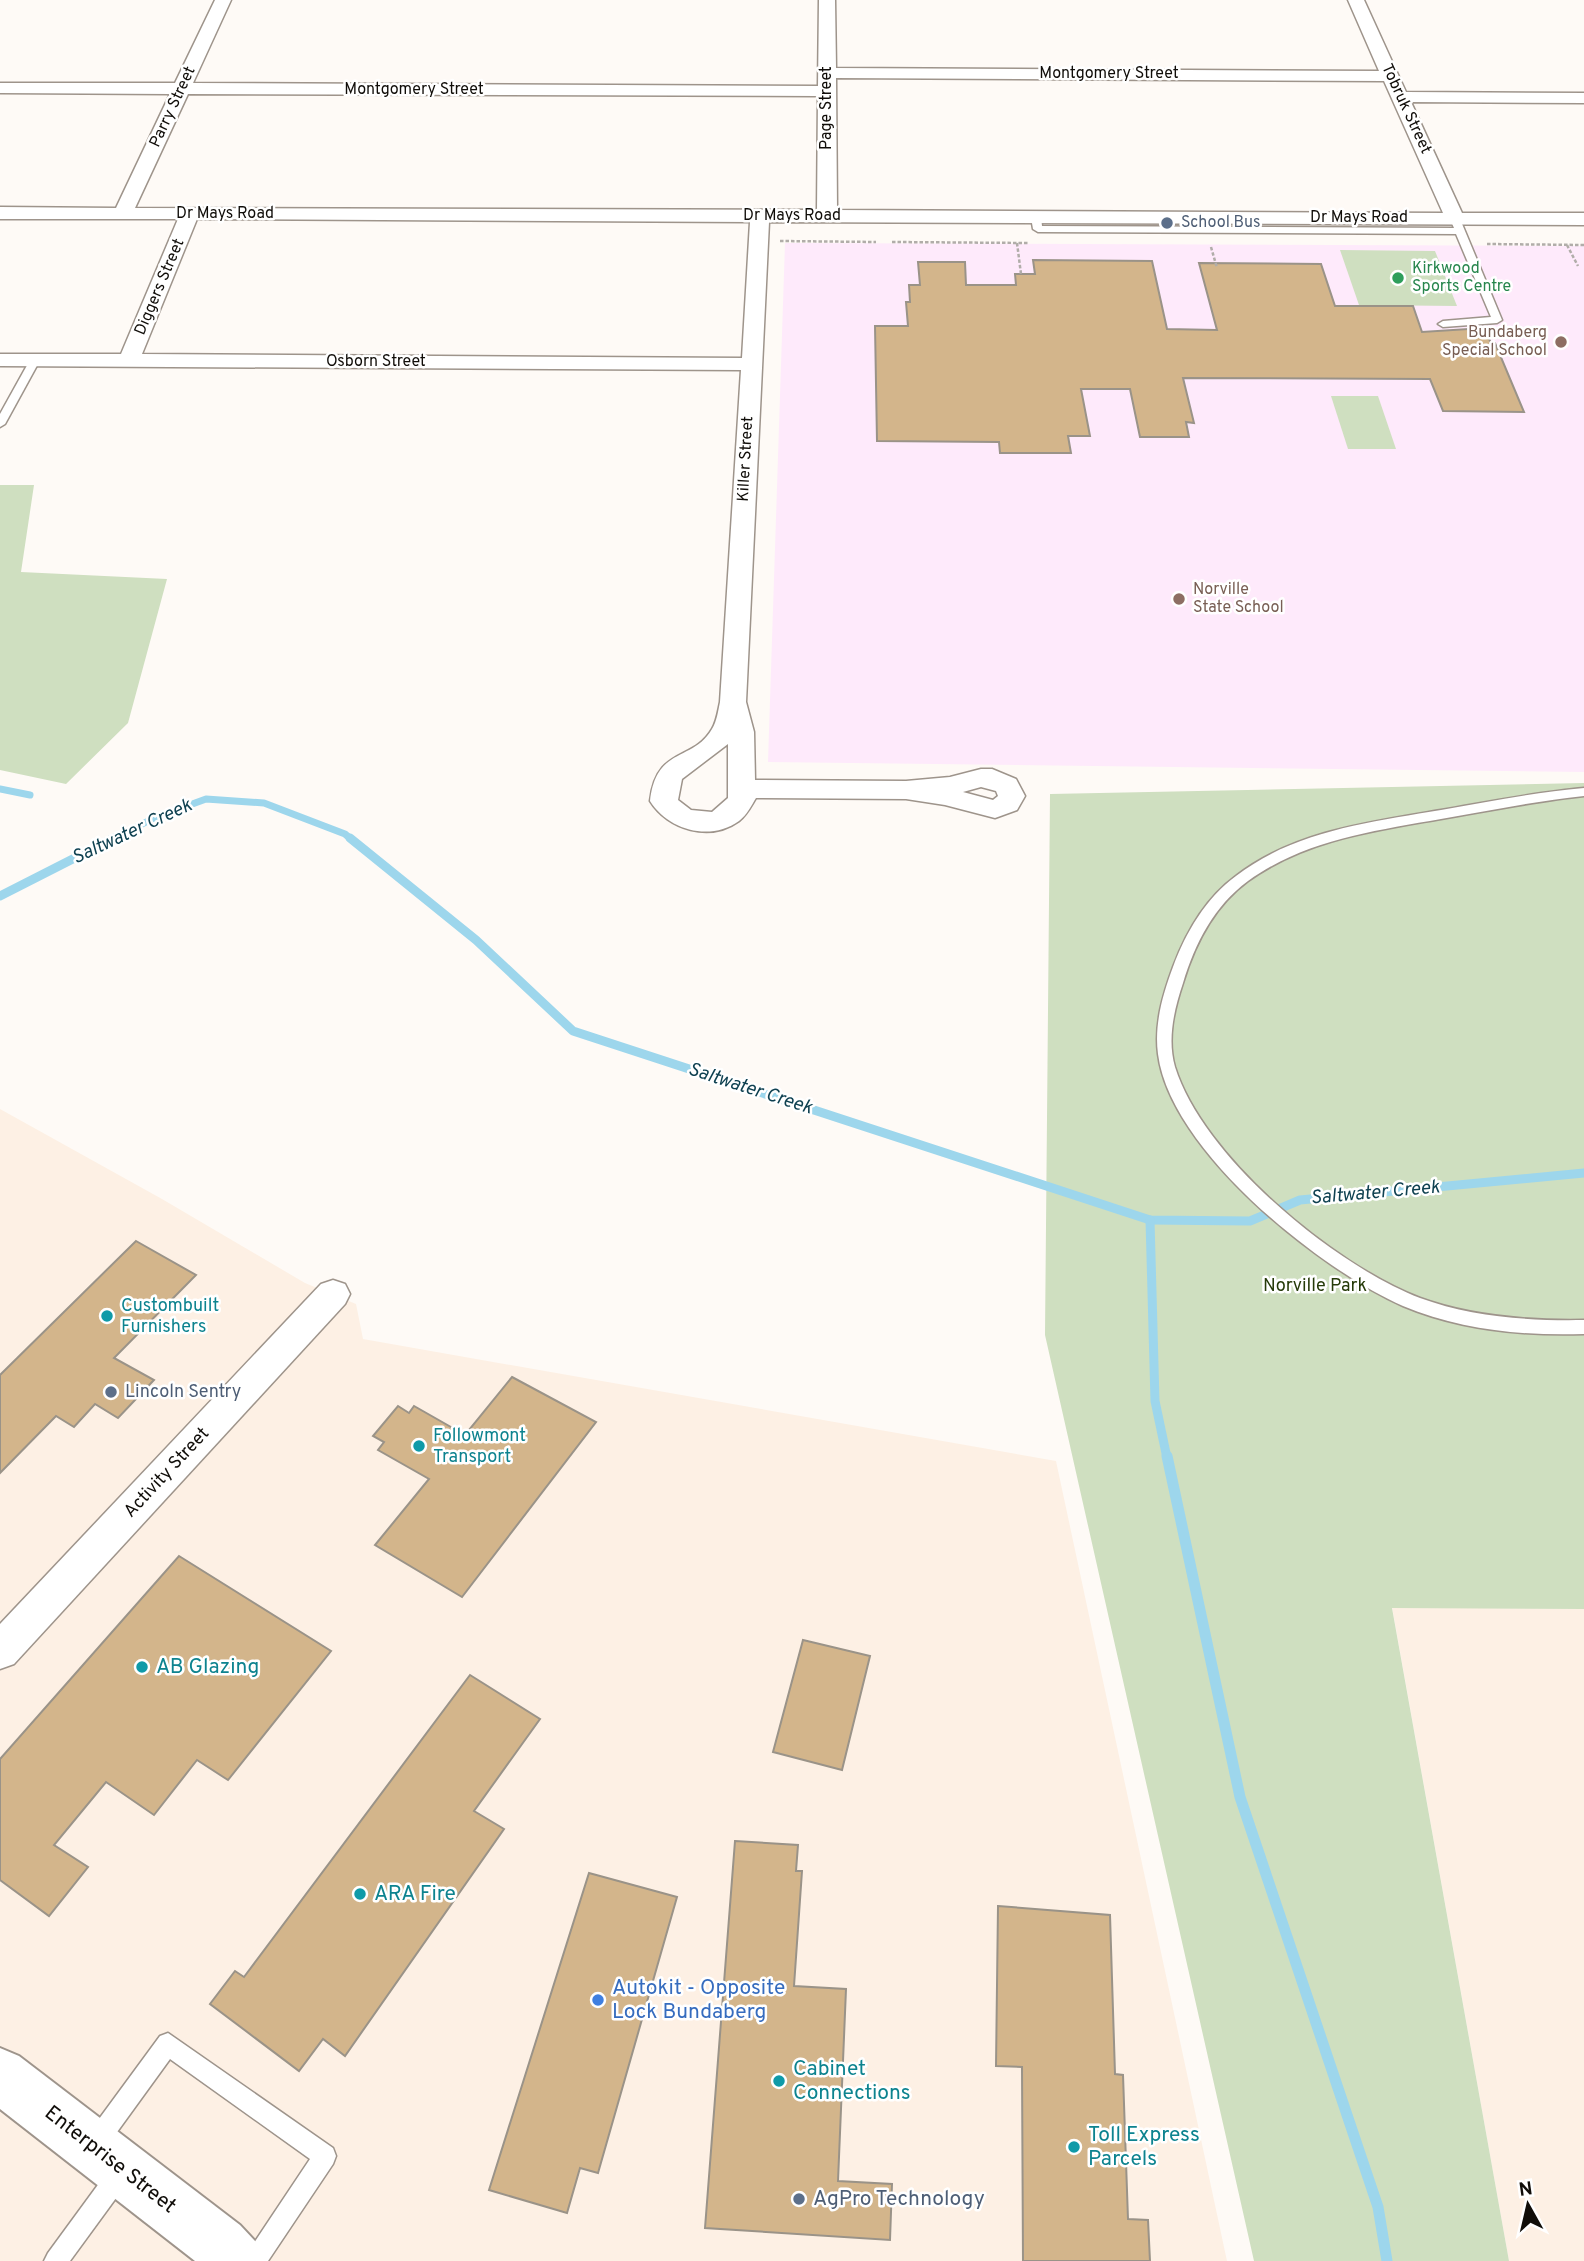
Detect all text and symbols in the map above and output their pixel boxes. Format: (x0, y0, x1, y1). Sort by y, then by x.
street label: Tobruk Street (1376, 61, 1436, 157)
street label: Parry Street (146, 63, 200, 151)
street label: Montgomery Street (1039, 64, 1179, 84)
street label: Page Street (817, 66, 837, 150)
street label: Montgomery Street (344, 80, 484, 100)
street label: Dr Mays Road (176, 204, 274, 224)
street label: Dr Mays Road (743, 206, 841, 226)
street label: Dr Mays Road (1310, 208, 1408, 228)
place label: School Bus (1181, 213, 1261, 233)
marker: School Bus (1159, 215, 1175, 231)
street label: Diggers Street (131, 236, 189, 338)
place label: Kirkwood Sports Centre (1412, 259, 1511, 297)
marker: Kirkwood Sports Centre (1390, 270, 1406, 286)
place label: Bundaberg Special School (1442, 323, 1547, 361)
marker: Bundaberg Special School (1553, 334, 1569, 350)
street label: Osborn Street (326, 352, 426, 372)
street label: Killer Street (734, 416, 758, 502)
place label: Norville State School (1193, 580, 1284, 618)
marker: Norville State School (1171, 591, 1187, 607)
water label: Saltwater Creek (68, 794, 196, 870)
water label: Saltwater Creek (685, 1058, 816, 1121)
water label: Saltwater Creek (1309, 1175, 1441, 1211)
park label: Norville Park (1263, 1275, 1367, 1298)
place label: Custombuilt Furnishers (121, 1295, 219, 1339)
marker: Custombuilt Furnishers (99, 1308, 115, 1324)
place label: Lincoln Sentry (125, 1381, 241, 1404)
marker: Lincoln Sentry (103, 1384, 119, 1400)
street label: Activity Street (119, 1423, 215, 1523)
place label: Followmont Transport (433, 1425, 526, 1469)
marker: Followmont Transport (411, 1438, 427, 1454)
place label: AB Glazing (156, 1654, 259, 1681)
marker: AB Glazing (134, 1659, 150, 1675)
place label: ARA Fire (374, 1881, 456, 1908)
marker: ARA Fire (352, 1886, 368, 1902)
place label: Autokit - Opposite Lock Bundaberg (612, 1975, 785, 2026)
marker: Autokit - Opposite Lock Bundaberg (590, 1992, 606, 2008)
place label: Cabinet Connections (793, 2056, 911, 2107)
marker: Cabinet Connections (771, 2073, 787, 2089)
street label: Enterprise Street (39, 2100, 181, 2220)
place label: Toll Express Parcels (1088, 2122, 1200, 2173)
marker: Toll Express Parcels (1066, 2139, 1082, 2155)
north arrow (1493, 2170, 1563, 2240)
text: N (1517, 2177, 1534, 2203)
place label: AgPro Technology (813, 2186, 985, 2213)
marker: AgPro Technology (791, 2191, 807, 2207)

